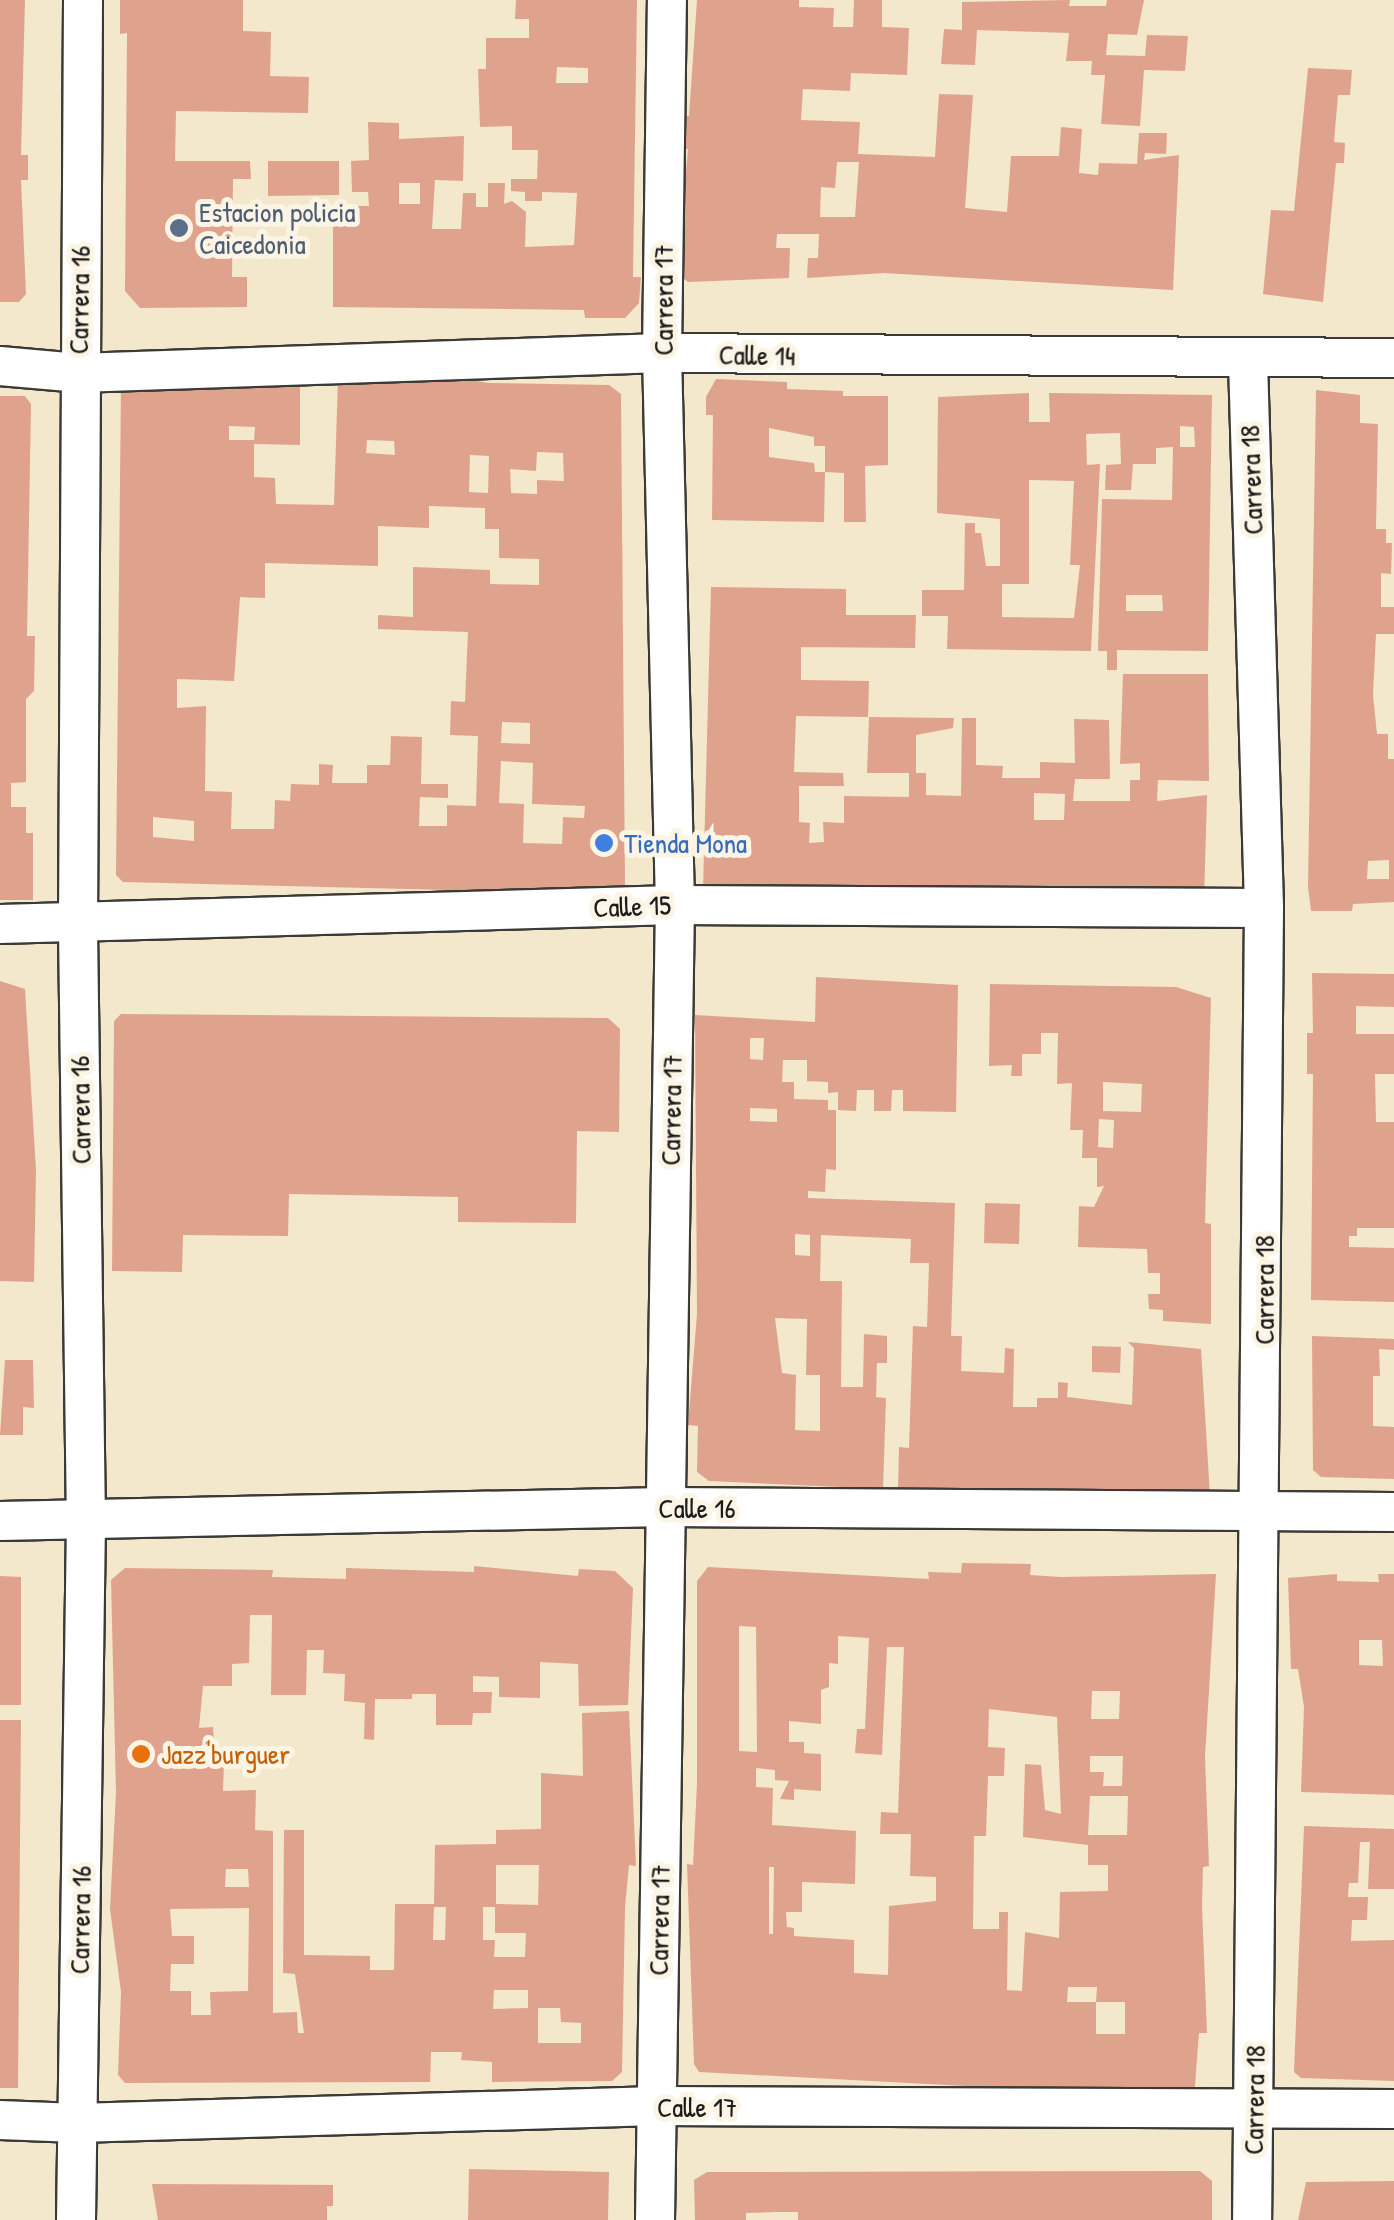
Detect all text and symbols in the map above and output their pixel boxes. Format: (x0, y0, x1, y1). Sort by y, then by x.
place label: Estacion policia Caicedonia (199, 195, 355, 261)
marker: Estacion policia Caicedonia (168, 217, 190, 239)
street label: Carrera 17 (646, 244, 680, 356)
street label: Carrera 16 (61, 245, 97, 355)
street label: Calle 14 (718, 338, 796, 372)
street label: Carrera 18 (1232, 425, 1270, 535)
place label: Tienda Mona (624, 826, 747, 860)
marker: Tienda Mona (593, 832, 615, 854)
street label: Calle 15 (592, 888, 672, 924)
street label: Carrera 17 (653, 1054, 689, 1166)
street label: Carrera 16 (62, 1055, 98, 1165)
street label: Carrera 18 (1247, 1235, 1281, 1345)
street label: Calle 16 (658, 1491, 736, 1525)
place label: Jazz'burguer (161, 1737, 290, 1771)
marker: Jazz'burguer (130, 1743, 152, 1765)
street label: Carrera 17 (641, 1864, 677, 1976)
street label: Carrera 16 (62, 1865, 98, 1975)
street label: Carrera 18 (1236, 2045, 1272, 2155)
street label: Calle 17 (657, 2090, 737, 2124)

